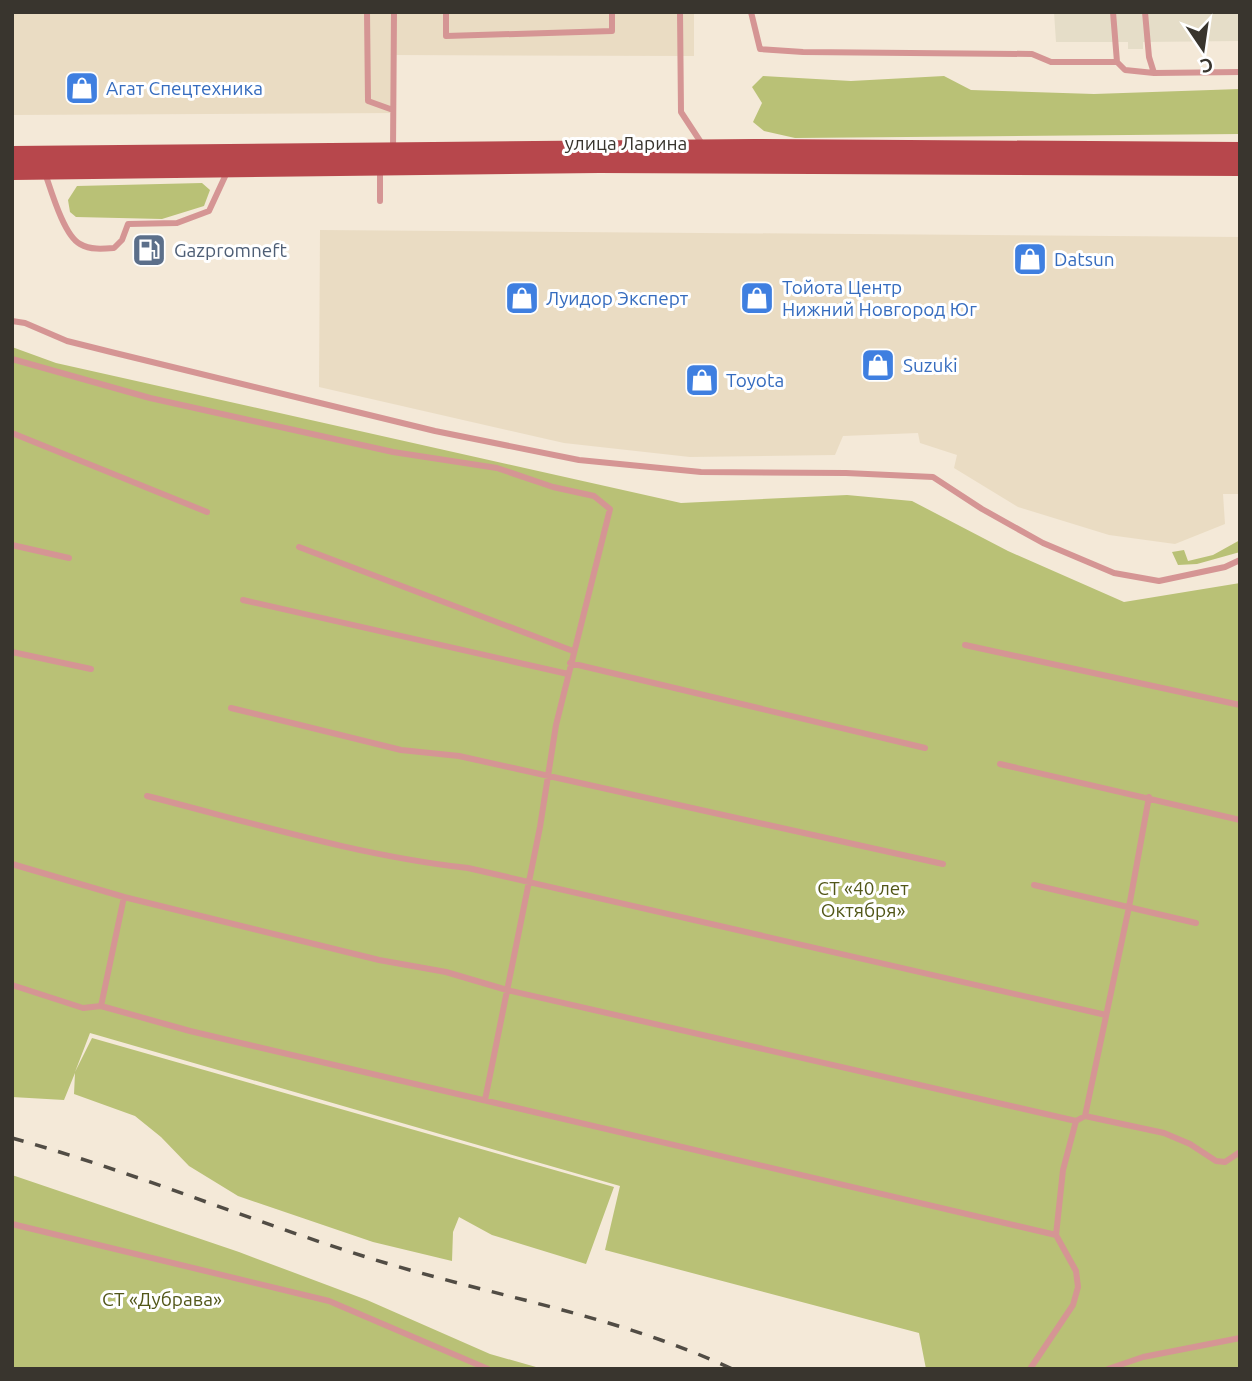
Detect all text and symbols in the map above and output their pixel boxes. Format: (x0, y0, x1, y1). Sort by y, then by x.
north arrow (1168, 14, 1238, 84)
text: С (1198, 53, 1215, 78)
shop icon: Агат Спецтехника (63, 69, 101, 107)
place label: Агат Спецтехника (106, 77, 263, 99)
street label: улица Ларина (565, 132, 687, 154)
fuel station icon: Gazpromneft (130, 231, 168, 269)
place label: Gazpromneft (174, 239, 287, 261)
shop icon: Datsun (1011, 240, 1049, 278)
place label: Datsun (1054, 248, 1115, 270)
place label: Тойота Центр Нижний Новгород Юг (782, 276, 977, 320)
shop icon: Луидор Эксперт (503, 279, 541, 317)
shop icon: Тойота Центр Нижний Новгород Юг (738, 279, 776, 317)
place label: Луидор Эксперт (546, 287, 689, 309)
shop icon: Suzuki (859, 346, 897, 384)
place label: Suzuki (903, 354, 958, 376)
shop icon: Toyota (683, 361, 721, 399)
place label: Toyota (726, 369, 784, 391)
park label: СТ «40 лет Октября» (817, 877, 909, 921)
park label: СТ «Дубрава» (102, 1288, 222, 1310)

